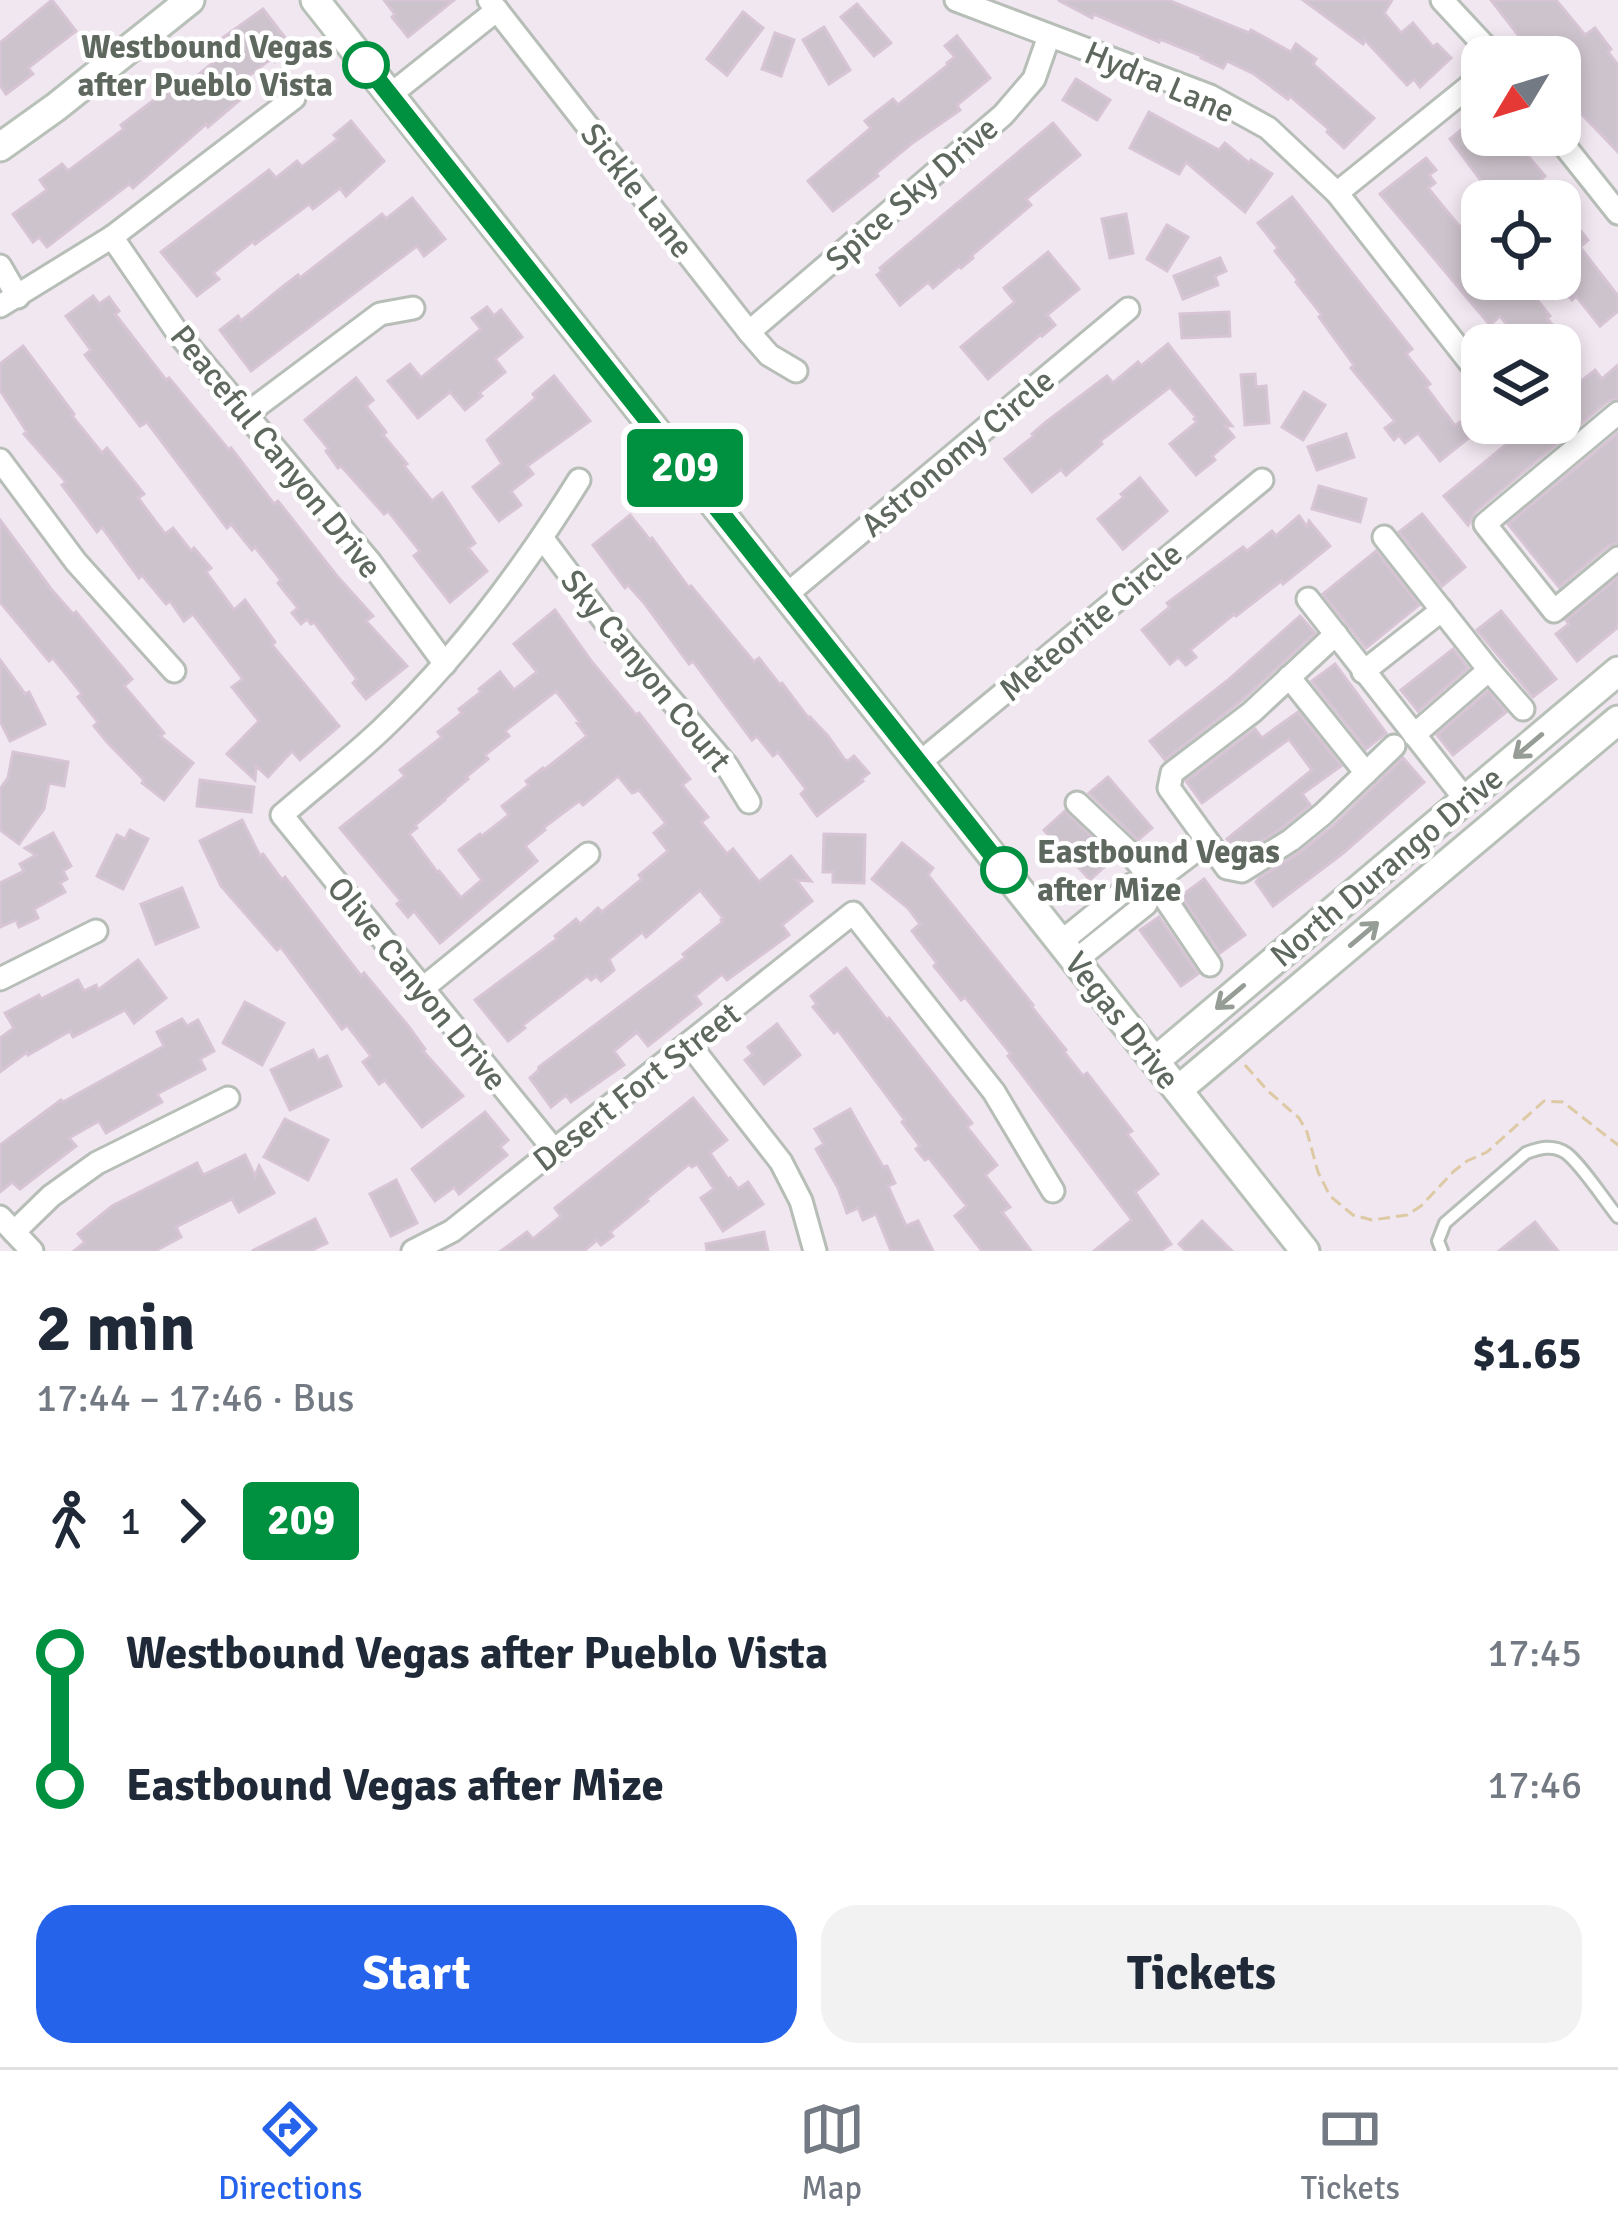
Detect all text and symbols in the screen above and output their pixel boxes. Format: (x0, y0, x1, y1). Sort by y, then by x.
place label: Westbound Vegas after Pueblo Vista (78, 27, 333, 106)
street label: Hydra Lane (1078, 32, 1241, 132)
north arrow (1461, 36, 1581, 156)
map controls (1461, 36, 1581, 444)
marker: Westbound Vegas after Pueblo Vista (344, 43, 388, 87)
street label: Spice Sky Drive (817, 108, 1007, 280)
street label: Sickle Lane (571, 115, 702, 267)
button: locate (1461, 180, 1581, 300)
street label: Peaceful Canyon Drive (161, 317, 391, 587)
button: layers (1461, 324, 1581, 444)
street label: Astronomy Circle (853, 360, 1063, 546)
line badge: 209 (616, 429, 754, 507)
text: 209 (651, 442, 719, 493)
street label: Meteorite Circle (991, 534, 1191, 711)
street label: Sky Canyon Court (552, 562, 740, 780)
one-way arrow (1513, 732, 1544, 760)
street label: North Durango Drive (1262, 758, 1512, 976)
place label: Eastbound Vegas after Mize (1037, 832, 1280, 911)
marker: Eastbound Vegas after Mize (982, 848, 1026, 892)
street label: Olive Canyon Drive (318, 869, 516, 1099)
one-way arrow (1348, 921, 1379, 948)
street label: Vegas Drive (1055, 944, 1188, 1098)
one-way arrow (1215, 983, 1246, 1011)
street label: Desert Fort Street (525, 994, 749, 1181)
text: 2 min (36, 1288, 195, 1369)
text: $1.65 (1472, 1326, 1582, 1381)
text: 17:44 – 17:46 · Bus (36, 1374, 354, 1422)
icon: walk (36, 1488, 102, 1554)
icon: forward (159, 1488, 225, 1554)
text: 209 (267, 1495, 335, 1546)
text: 1 (120, 1497, 141, 1545)
text: Westbound Vegas after Pueblo Vista (126, 1626, 828, 1681)
text: 17:45 (1487, 1629, 1582, 1677)
text: Eastbound Vegas after Mize (126, 1758, 664, 1813)
text: 17:46 (1487, 1761, 1582, 1809)
button: Start (36, 1905, 797, 2043)
button: Tickets (821, 1905, 1582, 2043)
tab: Directions (218, 2096, 362, 2209)
tab: Map (799, 2096, 865, 2209)
tab: Tickets (1301, 2096, 1400, 2209)

